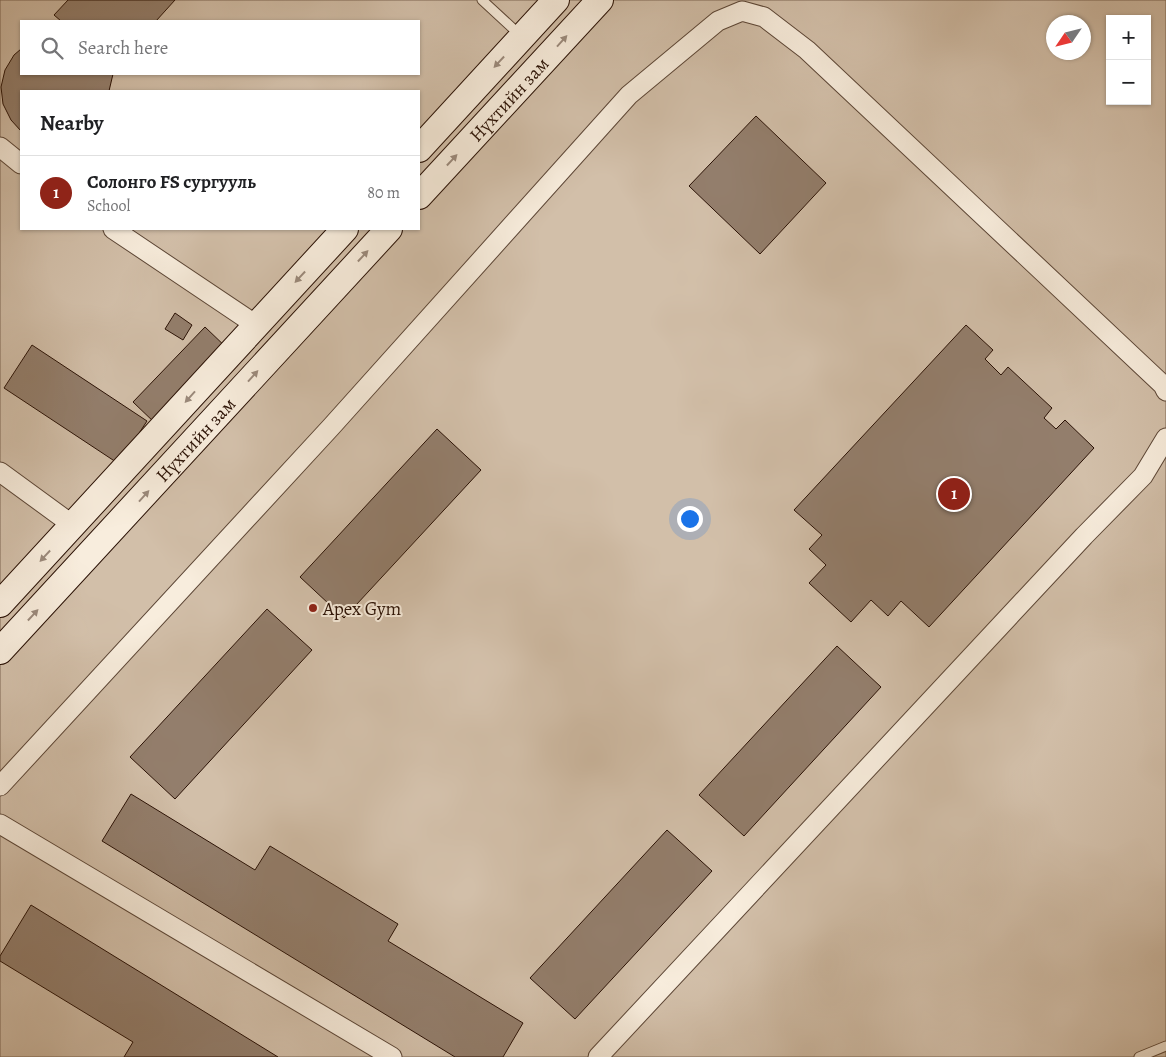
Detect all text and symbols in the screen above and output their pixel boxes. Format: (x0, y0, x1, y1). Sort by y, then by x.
north arrow (1046, 15, 1091, 60)
map controls (1106, 15, 1151, 105)
button: + (1106, 15, 1151, 60)
search box (20, 20, 420, 75)
icon: search (38, 34, 66, 62)
text: Search here (78, 35, 168, 61)
one-way arrow (556, 36, 568, 48)
street label: Нүхтийн зам (463, 52, 555, 148)
one-way arrow (493, 55, 505, 67)
button: − (1106, 60, 1151, 105)
text: Nearby (40, 109, 103, 137)
one-way arrow (446, 155, 458, 167)
text: Солонго FS сургууль (87, 169, 256, 195)
text: 1 (53, 182, 59, 204)
text: 80 m (367, 182, 400, 204)
text: School (87, 195, 130, 217)
one-way arrow (357, 251, 369, 263)
one-way arrow (294, 271, 306, 283)
one-way arrow (247, 370, 259, 382)
one-way arrow (184, 391, 196, 403)
street label: Нүхтийн зам (150, 392, 242, 488)
pin: 1 (938, 475, 970, 513)
one-way arrow (138, 491, 150, 503)
your location (677, 506, 703, 532)
one-way arrow (39, 550, 51, 562)
place label: Apex Gym (322, 596, 401, 622)
marker: Apex Gym (307, 602, 319, 614)
one-way arrow (27, 610, 39, 622)

